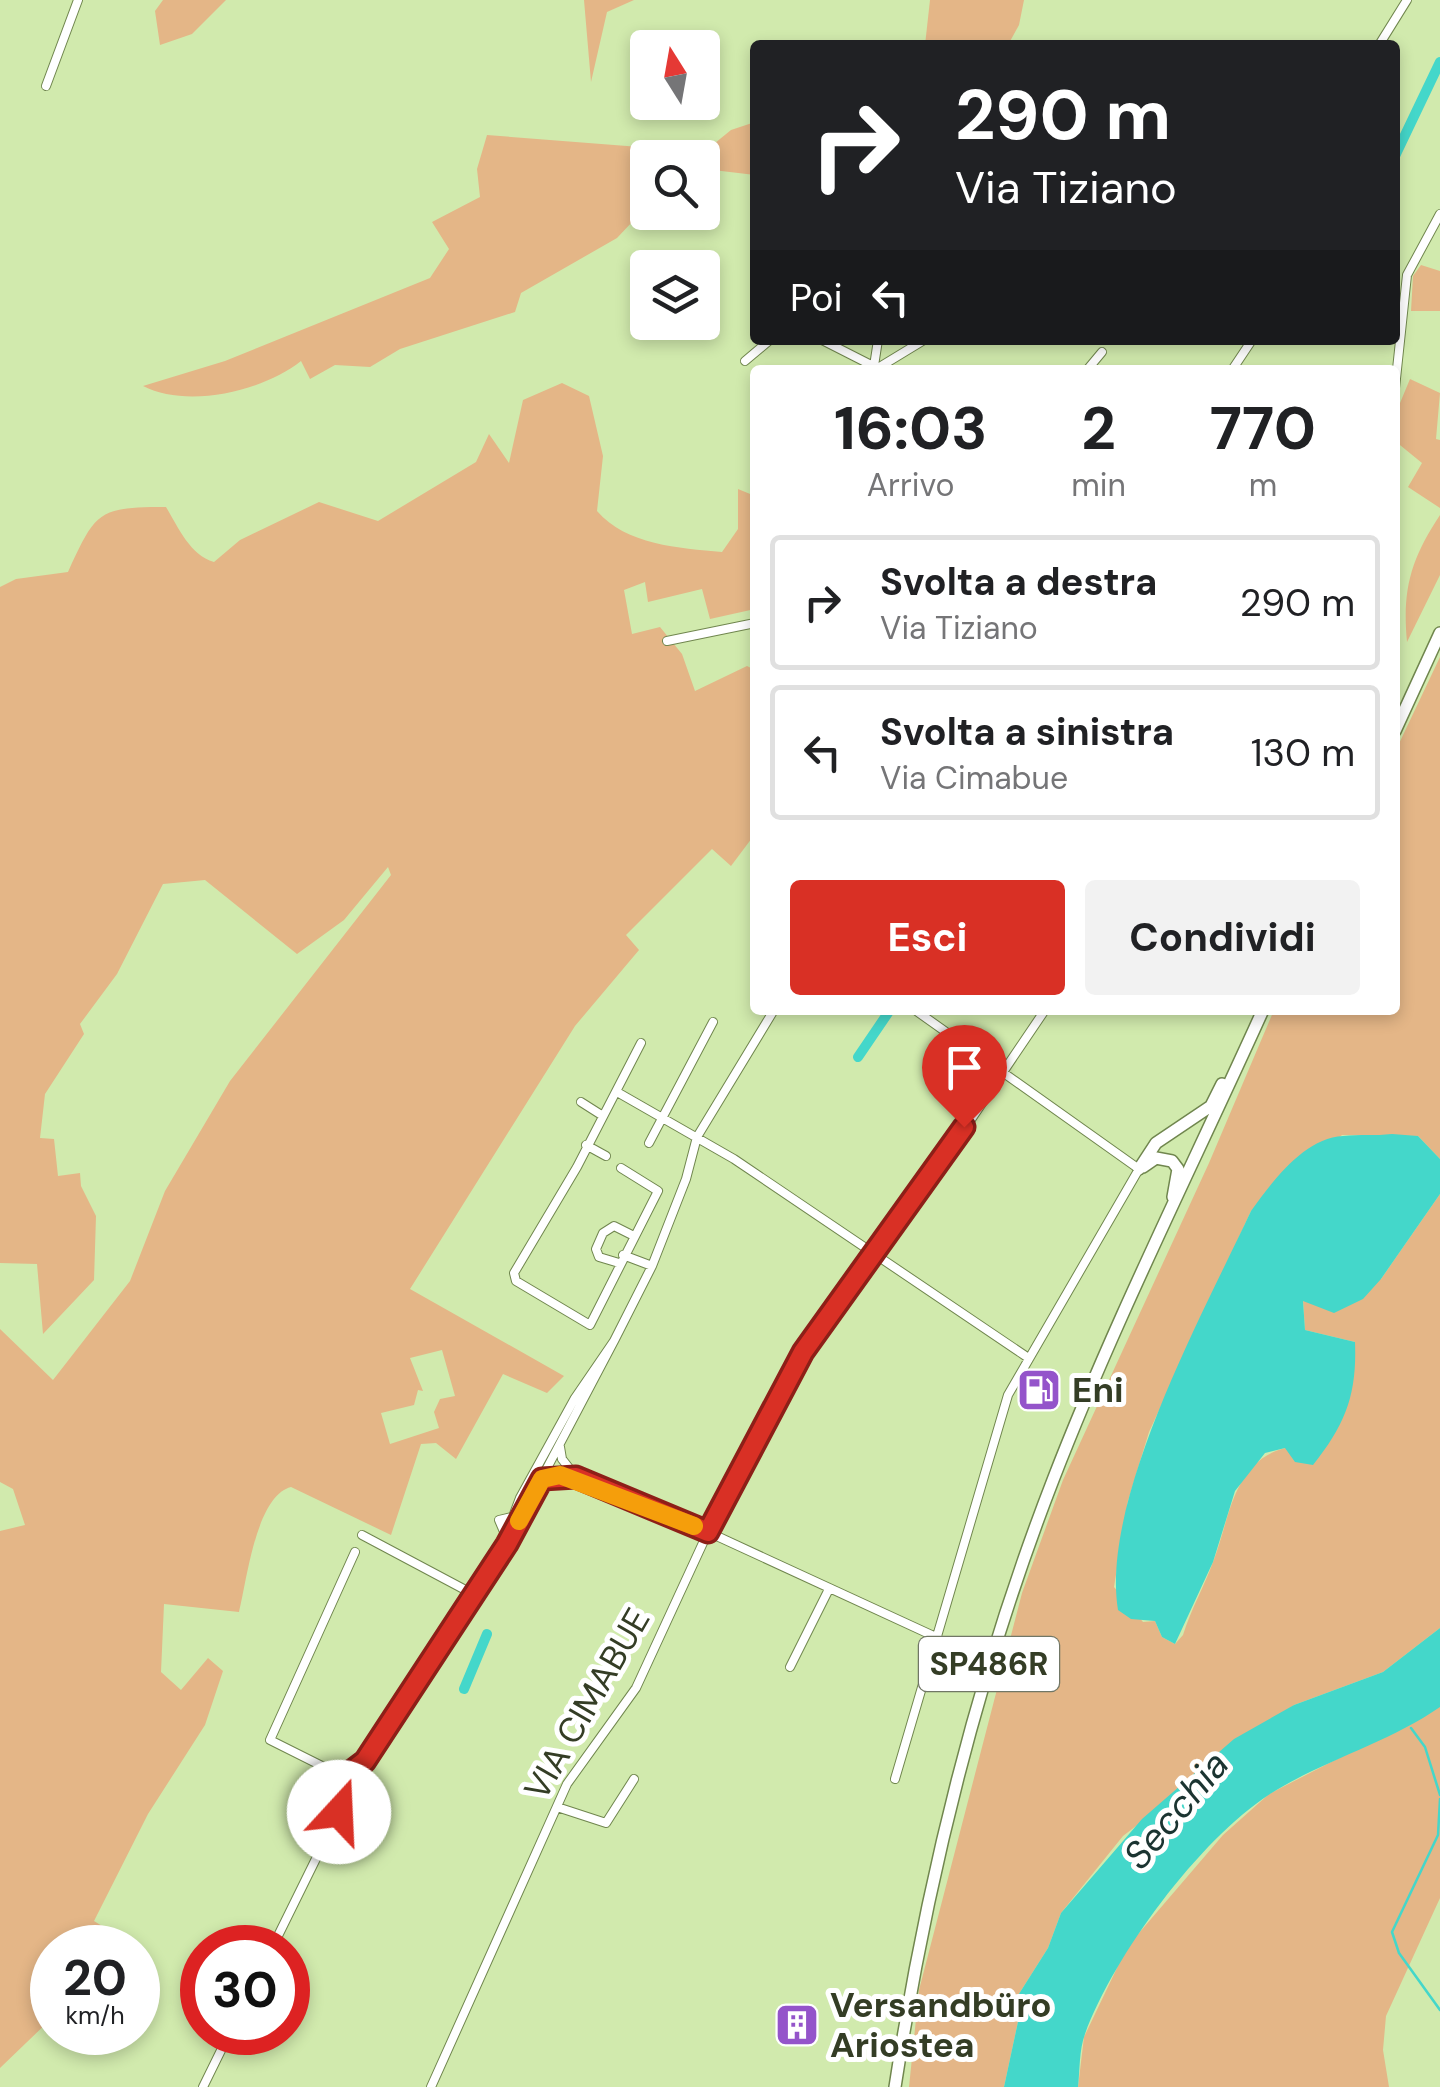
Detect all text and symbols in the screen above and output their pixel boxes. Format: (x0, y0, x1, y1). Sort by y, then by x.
north arrow (630, 30, 720, 120)
map controls (630, 30, 720, 340)
text: 290 m (955, 70, 1171, 161)
icon: right (790, 80, 920, 210)
button: search (630, 140, 720, 230)
text: Via Tiziano (955, 158, 1177, 217)
button: layers (630, 250, 720, 340)
icon: left (863, 270, 918, 325)
text: Poi (790, 273, 843, 323)
text: 16:03 (834, 389, 987, 468)
text: 2 (1081, 389, 1116, 468)
text: 770 (1210, 389, 1316, 468)
text: Arrivo (867, 464, 954, 506)
text: min (1071, 464, 1126, 506)
text: m (1249, 464, 1277, 506)
text: Svolta a destra (880, 557, 1157, 607)
icon: right (795, 575, 850, 630)
text: 290 m (1240, 578, 1355, 628)
text: Via Tiziano (880, 607, 1038, 649)
text: Svolta a sinistra (880, 707, 1174, 757)
icon: left (795, 725, 850, 780)
text: 130 m (1251, 728, 1355, 778)
text: Via Cimabue (880, 757, 1068, 799)
button: Esci (790, 880, 1065, 995)
button: Condividi (1085, 880, 1360, 995)
pin (922, 1025, 1007, 1128)
icon: arrive (937, 1040, 992, 1095)
fuel station icon: Eni (1016, 1367, 1062, 1413)
place label: Eni (1072, 1367, 1124, 1413)
street label: VIA CIMABUE (514, 1600, 660, 1808)
road number: SP486R (919, 1637, 1059, 1691)
water label: Secchia (1112, 1741, 1240, 1879)
position arrow (287, 1760, 391, 1864)
speed limit sign: 30 (180, 1925, 310, 2055)
text: 20 (63, 1945, 127, 2011)
place label: Versandbüro Ariostea (830, 1982, 1052, 2068)
text: km/h (65, 1999, 125, 2032)
building icon: Versandbüro Ariostea (774, 2002, 820, 2048)

